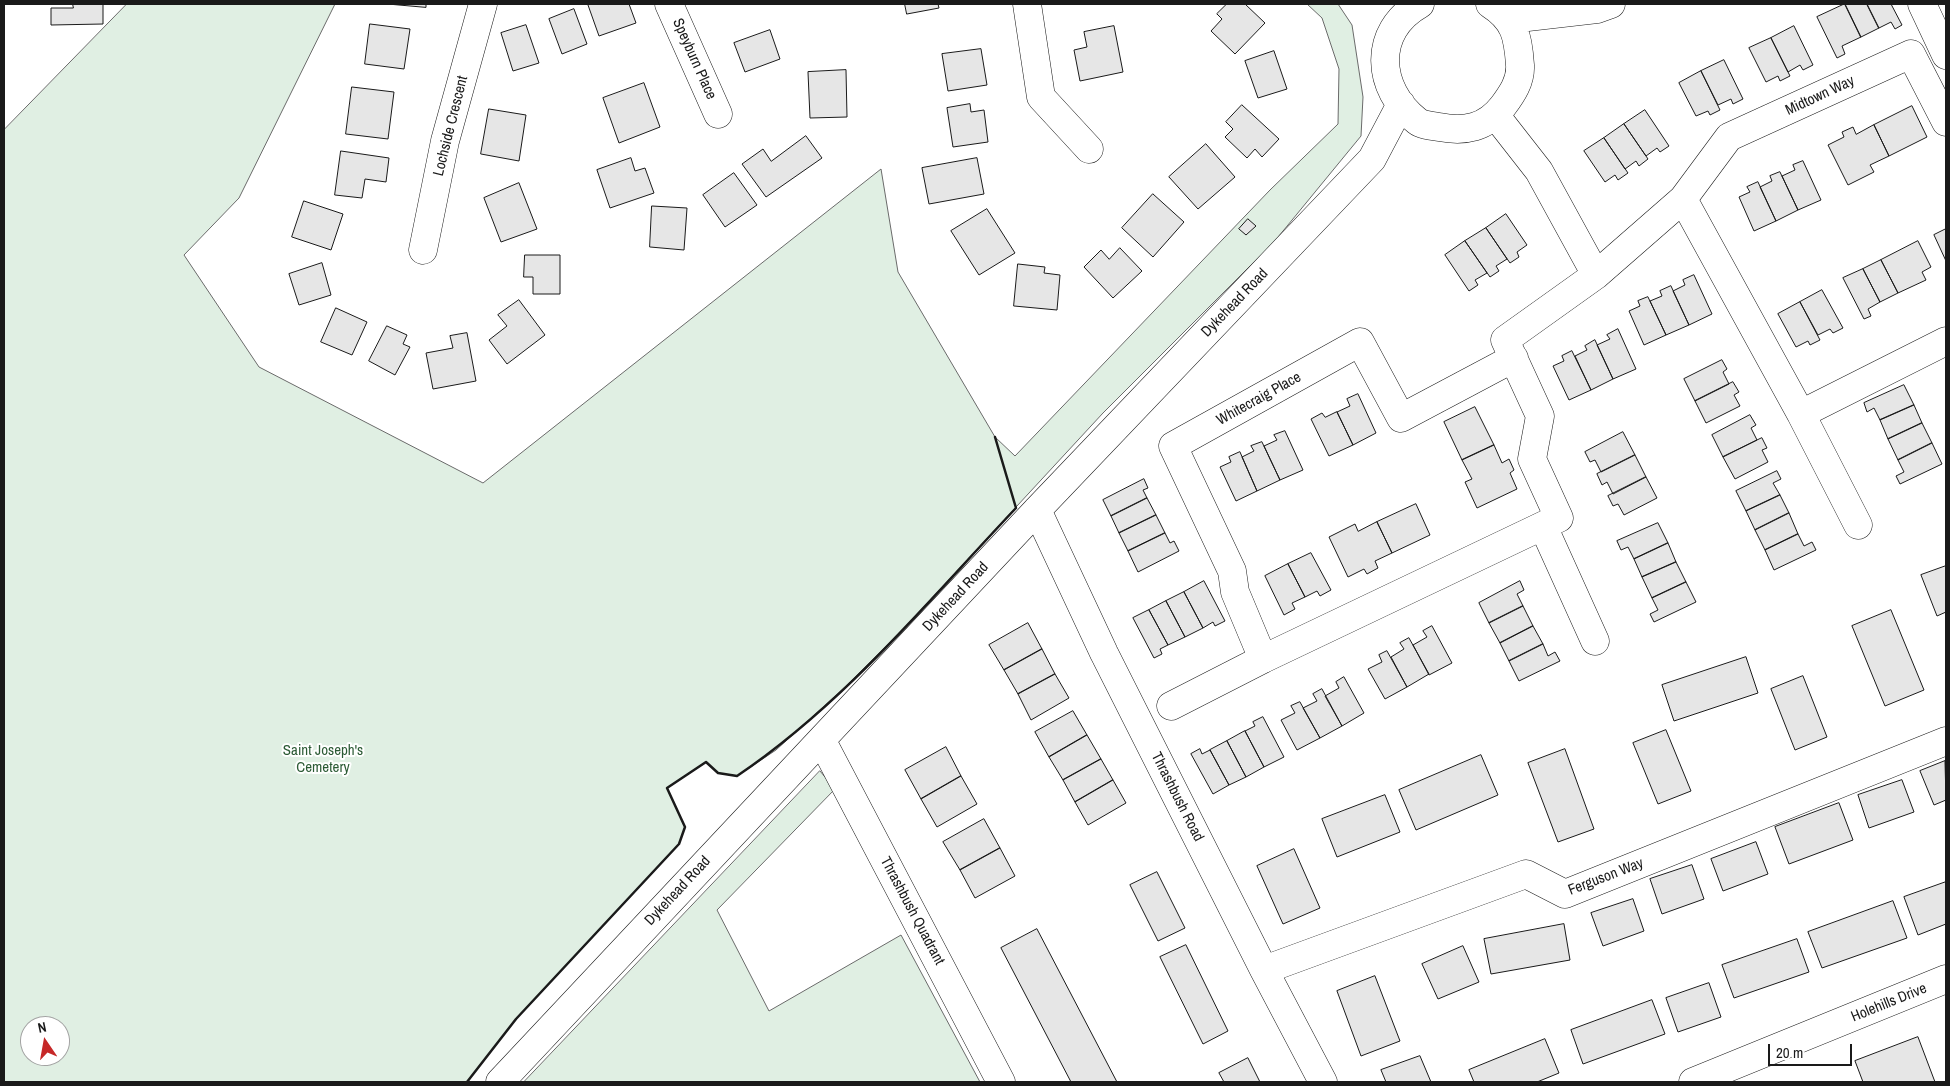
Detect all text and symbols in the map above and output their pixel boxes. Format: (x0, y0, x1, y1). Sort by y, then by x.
street label: Speyburn Place (668, 16, 720, 102)
street label: Midtown Way (1783, 72, 1857, 120)
street label: Lochside Crescent (430, 74, 472, 178)
street label: Dykehead Road (1198, 265, 1272, 341)
street label: Whitecraig Place (1214, 368, 1304, 430)
street label: Dykehead Road (919, 559, 993, 635)
park label: Saint Joseph's Cemetery (283, 742, 363, 777)
street label: Thrashbush Road (1147, 749, 1207, 845)
street label: Dykehead Road (641, 853, 715, 929)
street label: Thrashbush Quadrant (876, 854, 948, 968)
street label: Ferguson Way (1566, 854, 1646, 900)
street label: Holehills Drive (1849, 980, 1929, 1026)
north arrow (20, 1016, 70, 1066)
text: N (36, 1018, 48, 1037)
scale bar (1770, 1034, 1854, 1066)
text: 20 m (1776, 1042, 1803, 1063)

